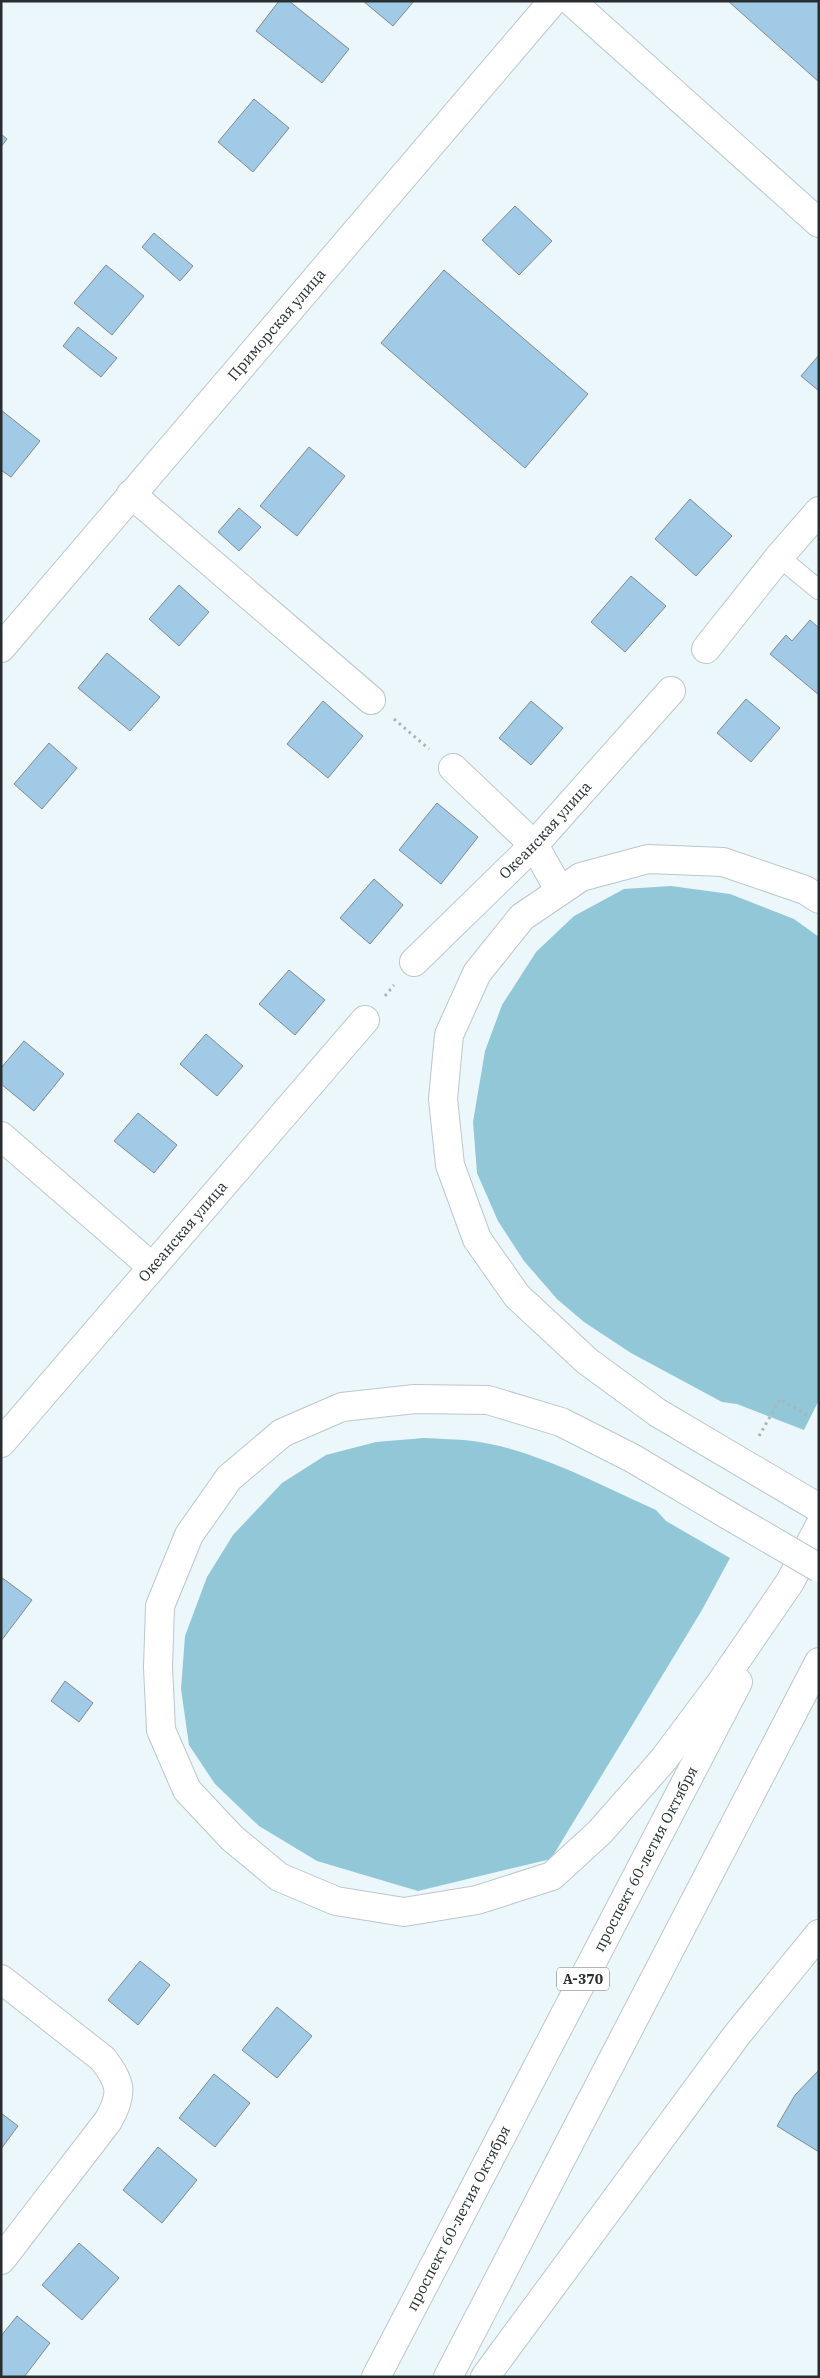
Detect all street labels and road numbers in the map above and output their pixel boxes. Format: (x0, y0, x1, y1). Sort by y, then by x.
street label: Приморская улица (223, 264, 330, 384)
street label: Океанская улица (495, 777, 595, 883)
street label: Океанская улица (134, 1177, 231, 1285)
street label: проспект 60-летия Октября (589, 1763, 701, 1955)
road number: А-370 (557, 1968, 609, 1990)
street label: проспект 60-летия Октября (402, 2122, 514, 2314)

